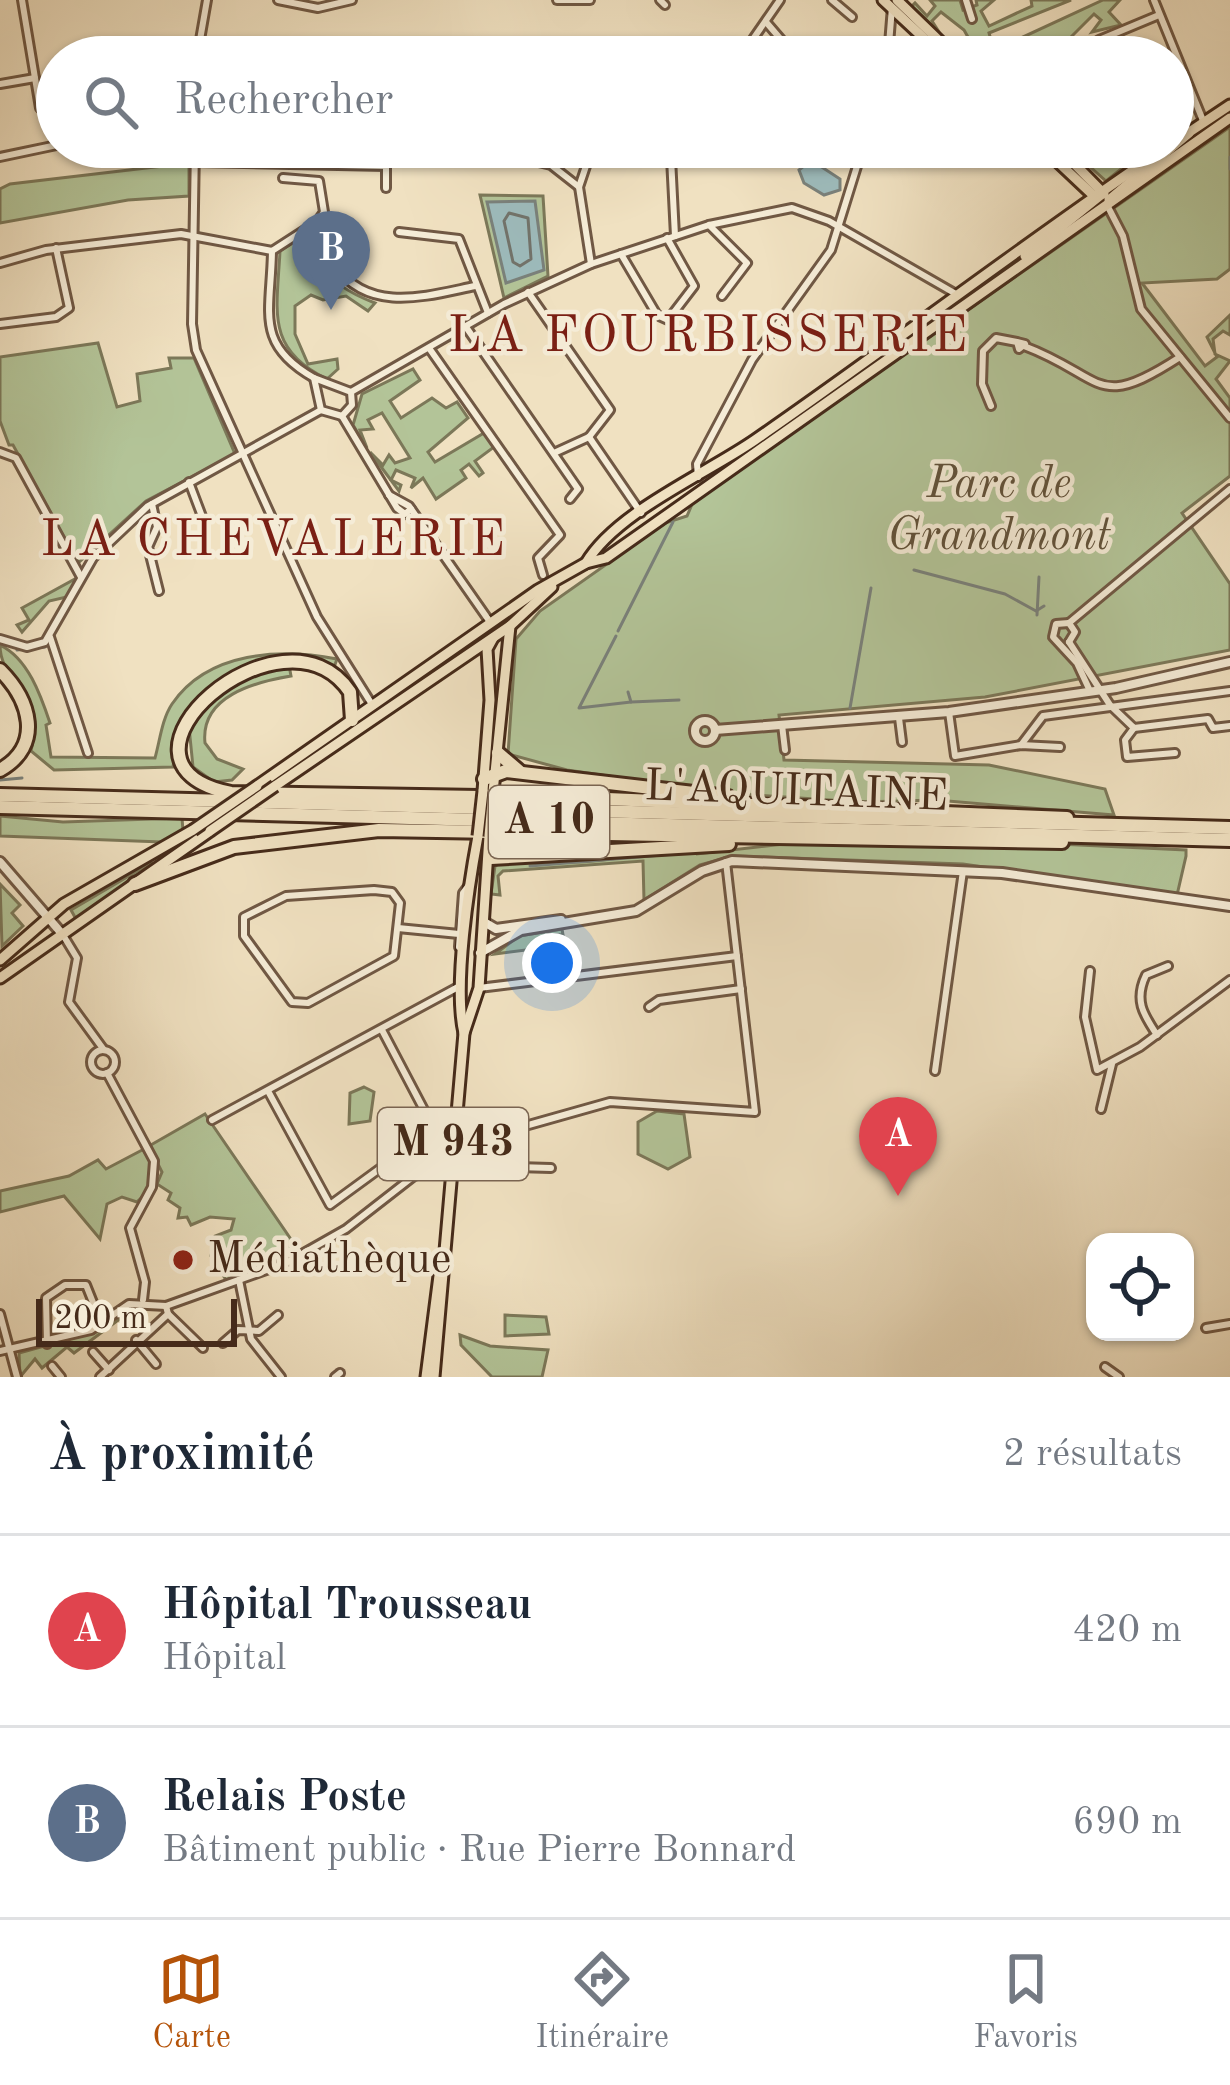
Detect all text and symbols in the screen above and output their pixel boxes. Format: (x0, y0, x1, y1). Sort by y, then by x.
search box (36, 36, 1194, 168)
icon: search (78, 69, 144, 135)
text: Rechercher (174, 79, 393, 124)
pin: B (292, 211, 370, 310)
district label: LA FOURBISSERIE (448, 312, 970, 363)
park label: Parc de Grandmont (887, 463, 1111, 560)
district label: LA CHEVALERIE (40, 516, 508, 567)
street label: L'AQUITAINE (643, 765, 949, 821)
road number: A 10 (489, 786, 609, 858)
your location (522, 933, 582, 993)
pin: A (859, 1097, 937, 1196)
road number: M 943 (378, 1108, 528, 1180)
map controls (1086, 1233, 1194, 1341)
button: locate (1086, 1233, 1194, 1341)
place label: Médiathèque (207, 1238, 452, 1283)
marker: Médiathèque (170, 1247, 196, 1273)
scale bar (36, 1293, 237, 1346)
text: 200 m (54, 1303, 147, 1336)
text: À proximité (48, 1430, 315, 1481)
text: 2 résultats (1003, 1435, 1182, 1474)
text: Hôpital Trousseau (162, 1584, 532, 1629)
text: A (72, 1611, 102, 1650)
text: 420 m (1072, 1611, 1182, 1650)
text: Hôpital (162, 1639, 286, 1678)
text: Relais Poste (162, 1776, 407, 1821)
text: B (73, 1803, 101, 1842)
text: 690 m (1072, 1803, 1182, 1842)
text: Bâtiment public · Rue Pierre Bonnard (162, 1831, 796, 1870)
tab: Carte (152, 1946, 231, 2059)
tab: Itinéraire (535, 1946, 669, 2059)
tab: Favoris (973, 1946, 1078, 2059)

